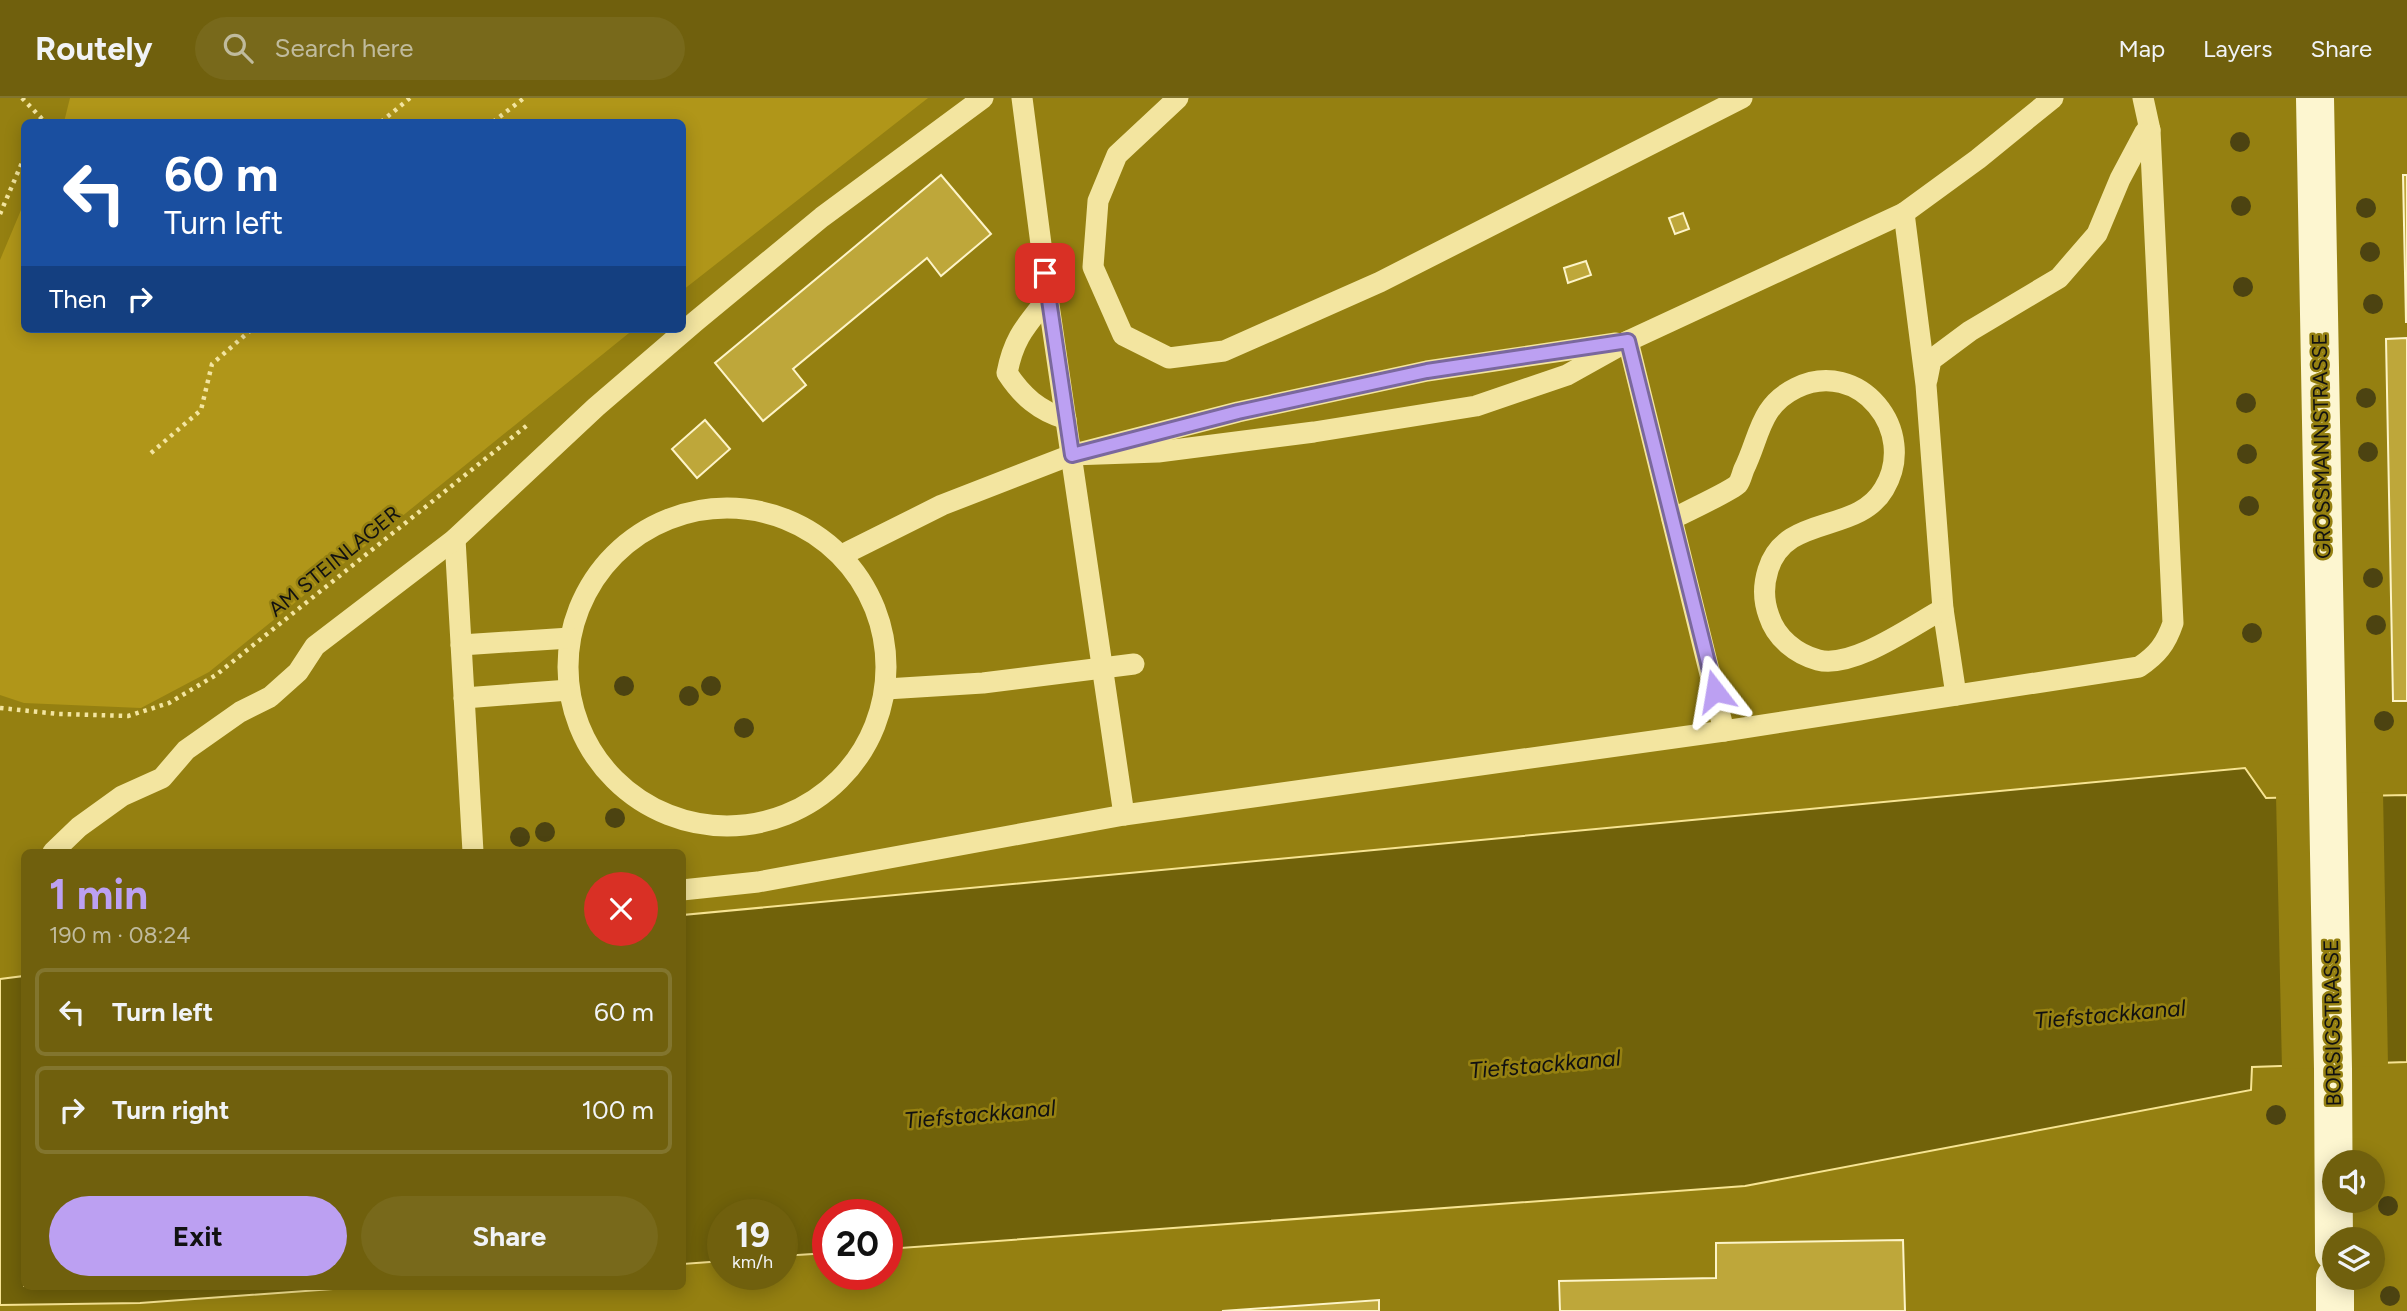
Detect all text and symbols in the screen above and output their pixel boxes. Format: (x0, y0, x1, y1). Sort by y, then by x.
search box (195, 17, 685, 80)
text: Routely (35, 29, 153, 68)
icon: search (219, 29, 257, 67)
text: Search here (275, 32, 414, 64)
text: Map (2118, 34, 2165, 63)
text: Layers (2203, 34, 2272, 63)
text: Share (2310, 34, 2372, 63)
text: 60 m (164, 144, 279, 203)
icon: left (49, 147, 140, 238)
text: Turn left (164, 204, 283, 242)
pin (1015, 243, 1075, 303)
icon: arrive (1026, 254, 1064, 292)
icon: right (121, 280, 159, 318)
text: Then (49, 283, 107, 315)
street label: GROSSMANNSTRASSE (2307, 333, 2335, 559)
street label: AM STEINLAGER (263, 500, 405, 622)
position arrow (1678, 654, 1752, 728)
text: 1 min (49, 869, 148, 920)
button: close (584, 872, 658, 946)
text: 190 m · 08:24 (49, 921, 191, 949)
street label: BORSIGSTRASSE (2318, 939, 2346, 1107)
icon: left (53, 993, 91, 1031)
water label: Tiefstackkanal (2033, 993, 2188, 1035)
text: Turn left (112, 996, 213, 1028)
text: 60 m (594, 996, 654, 1028)
water label: Tiefstackkanal (1468, 1043, 1623, 1085)
icon: right (53, 1091, 91, 1129)
water label: Tiefstackkanal (903, 1093, 1058, 1135)
text: Turn right (112, 1094, 229, 1126)
text: 100 m (581, 1094, 654, 1126)
map controls (2322, 1150, 2385, 1290)
button: sound (2322, 1150, 2385, 1213)
button: Exit (49, 1196, 347, 1276)
button: Share (361, 1196, 658, 1276)
speed limit sign: 20 (812, 1199, 903, 1290)
text: 19 (735, 1214, 770, 1256)
button: layers (2322, 1227, 2385, 1290)
text: km/h (732, 1251, 773, 1273)

